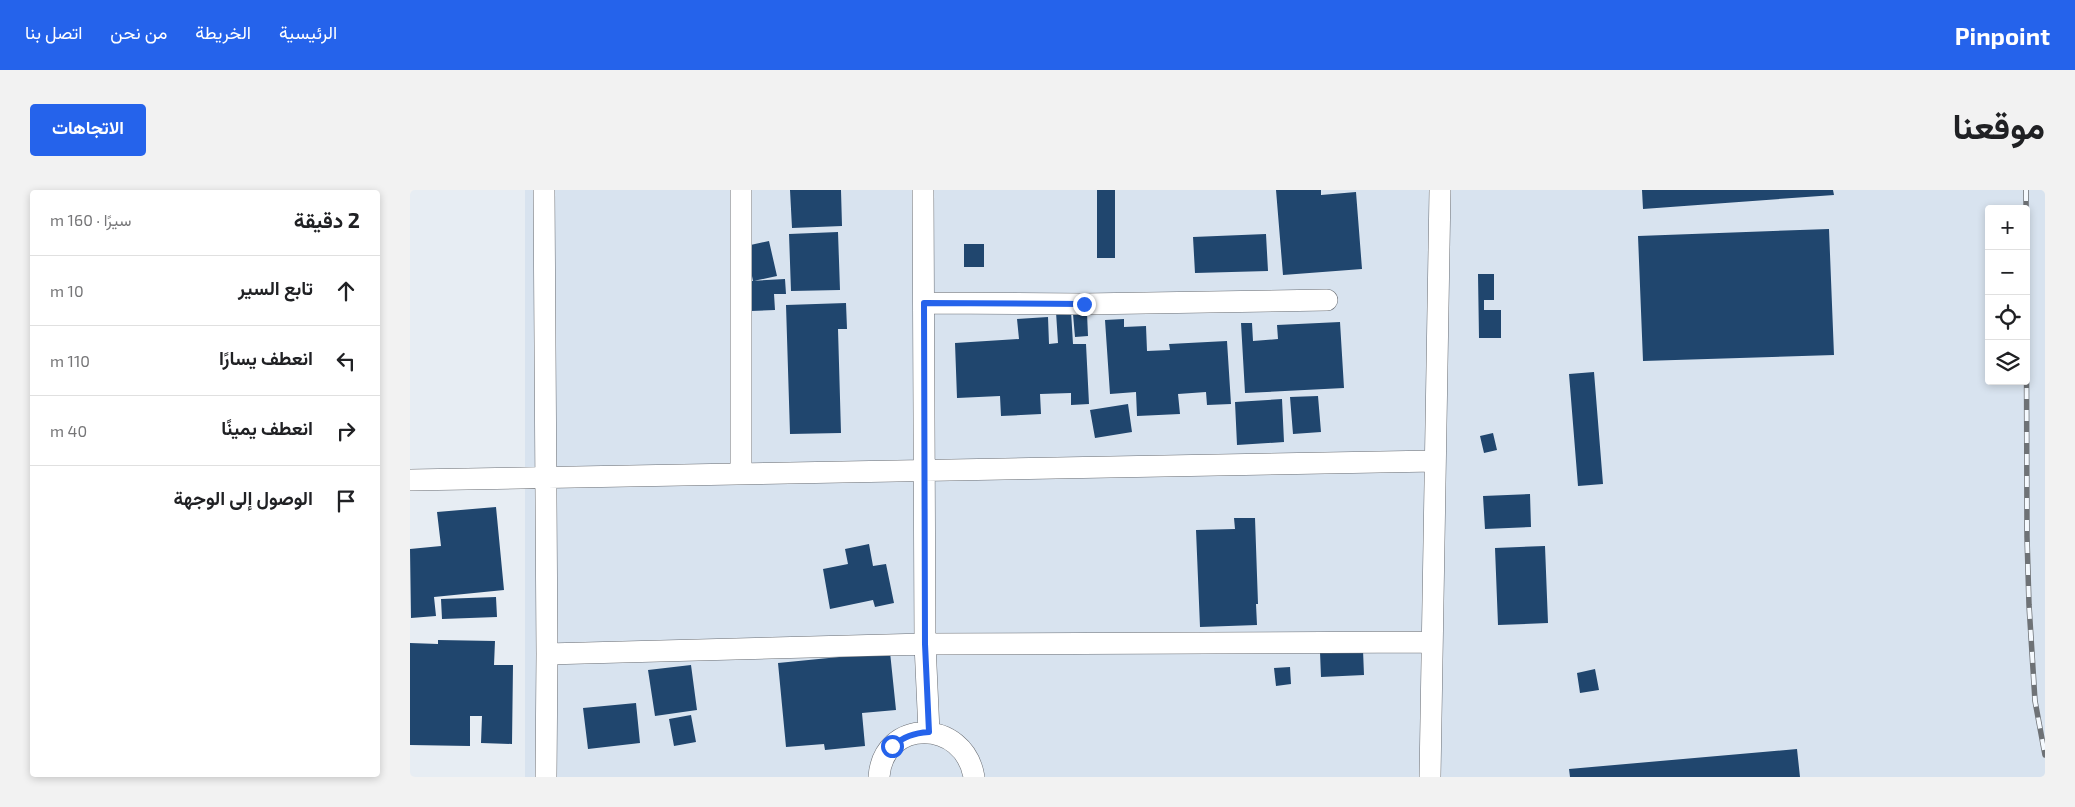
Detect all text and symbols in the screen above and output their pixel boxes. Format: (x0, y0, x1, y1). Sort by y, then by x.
text: اتصل بنا (25, 21, 82, 43)
text: من نحن (110, 21, 167, 43)
text: الخريطة (195, 21, 251, 43)
text: الرئيسية (279, 21, 337, 43)
text: Pinpoint (1955, 21, 2050, 50)
button: الاتجاهات (30, 104, 146, 156)
text: موقعنا (1952, 104, 2045, 146)
map controls (1985, 205, 2030, 385)
button: + (1985, 205, 2030, 250)
text: 2 دقيقة (294, 207, 360, 232)
text: سيرًا · 160 m (50, 210, 131, 229)
button: − (1985, 250, 2030, 295)
text: تابع السير (238, 276, 313, 299)
icon: ahead (332, 277, 360, 305)
text: 10 m (50, 281, 84, 300)
route end (1073, 293, 1096, 316)
button: locate (1985, 295, 2030, 340)
button: layers (1985, 340, 2030, 385)
text: انعطف يسارًا (219, 346, 313, 369)
icon: left (332, 347, 360, 375)
text: 110 m (50, 351, 90, 370)
text: انعطف يمينًا (221, 416, 313, 439)
icon: right (332, 417, 360, 445)
text: 40 m (50, 421, 87, 440)
text: الوصول إلى الوجهة (173, 486, 313, 509)
icon: arrive (332, 487, 360, 515)
route start (881, 735, 904, 758)

